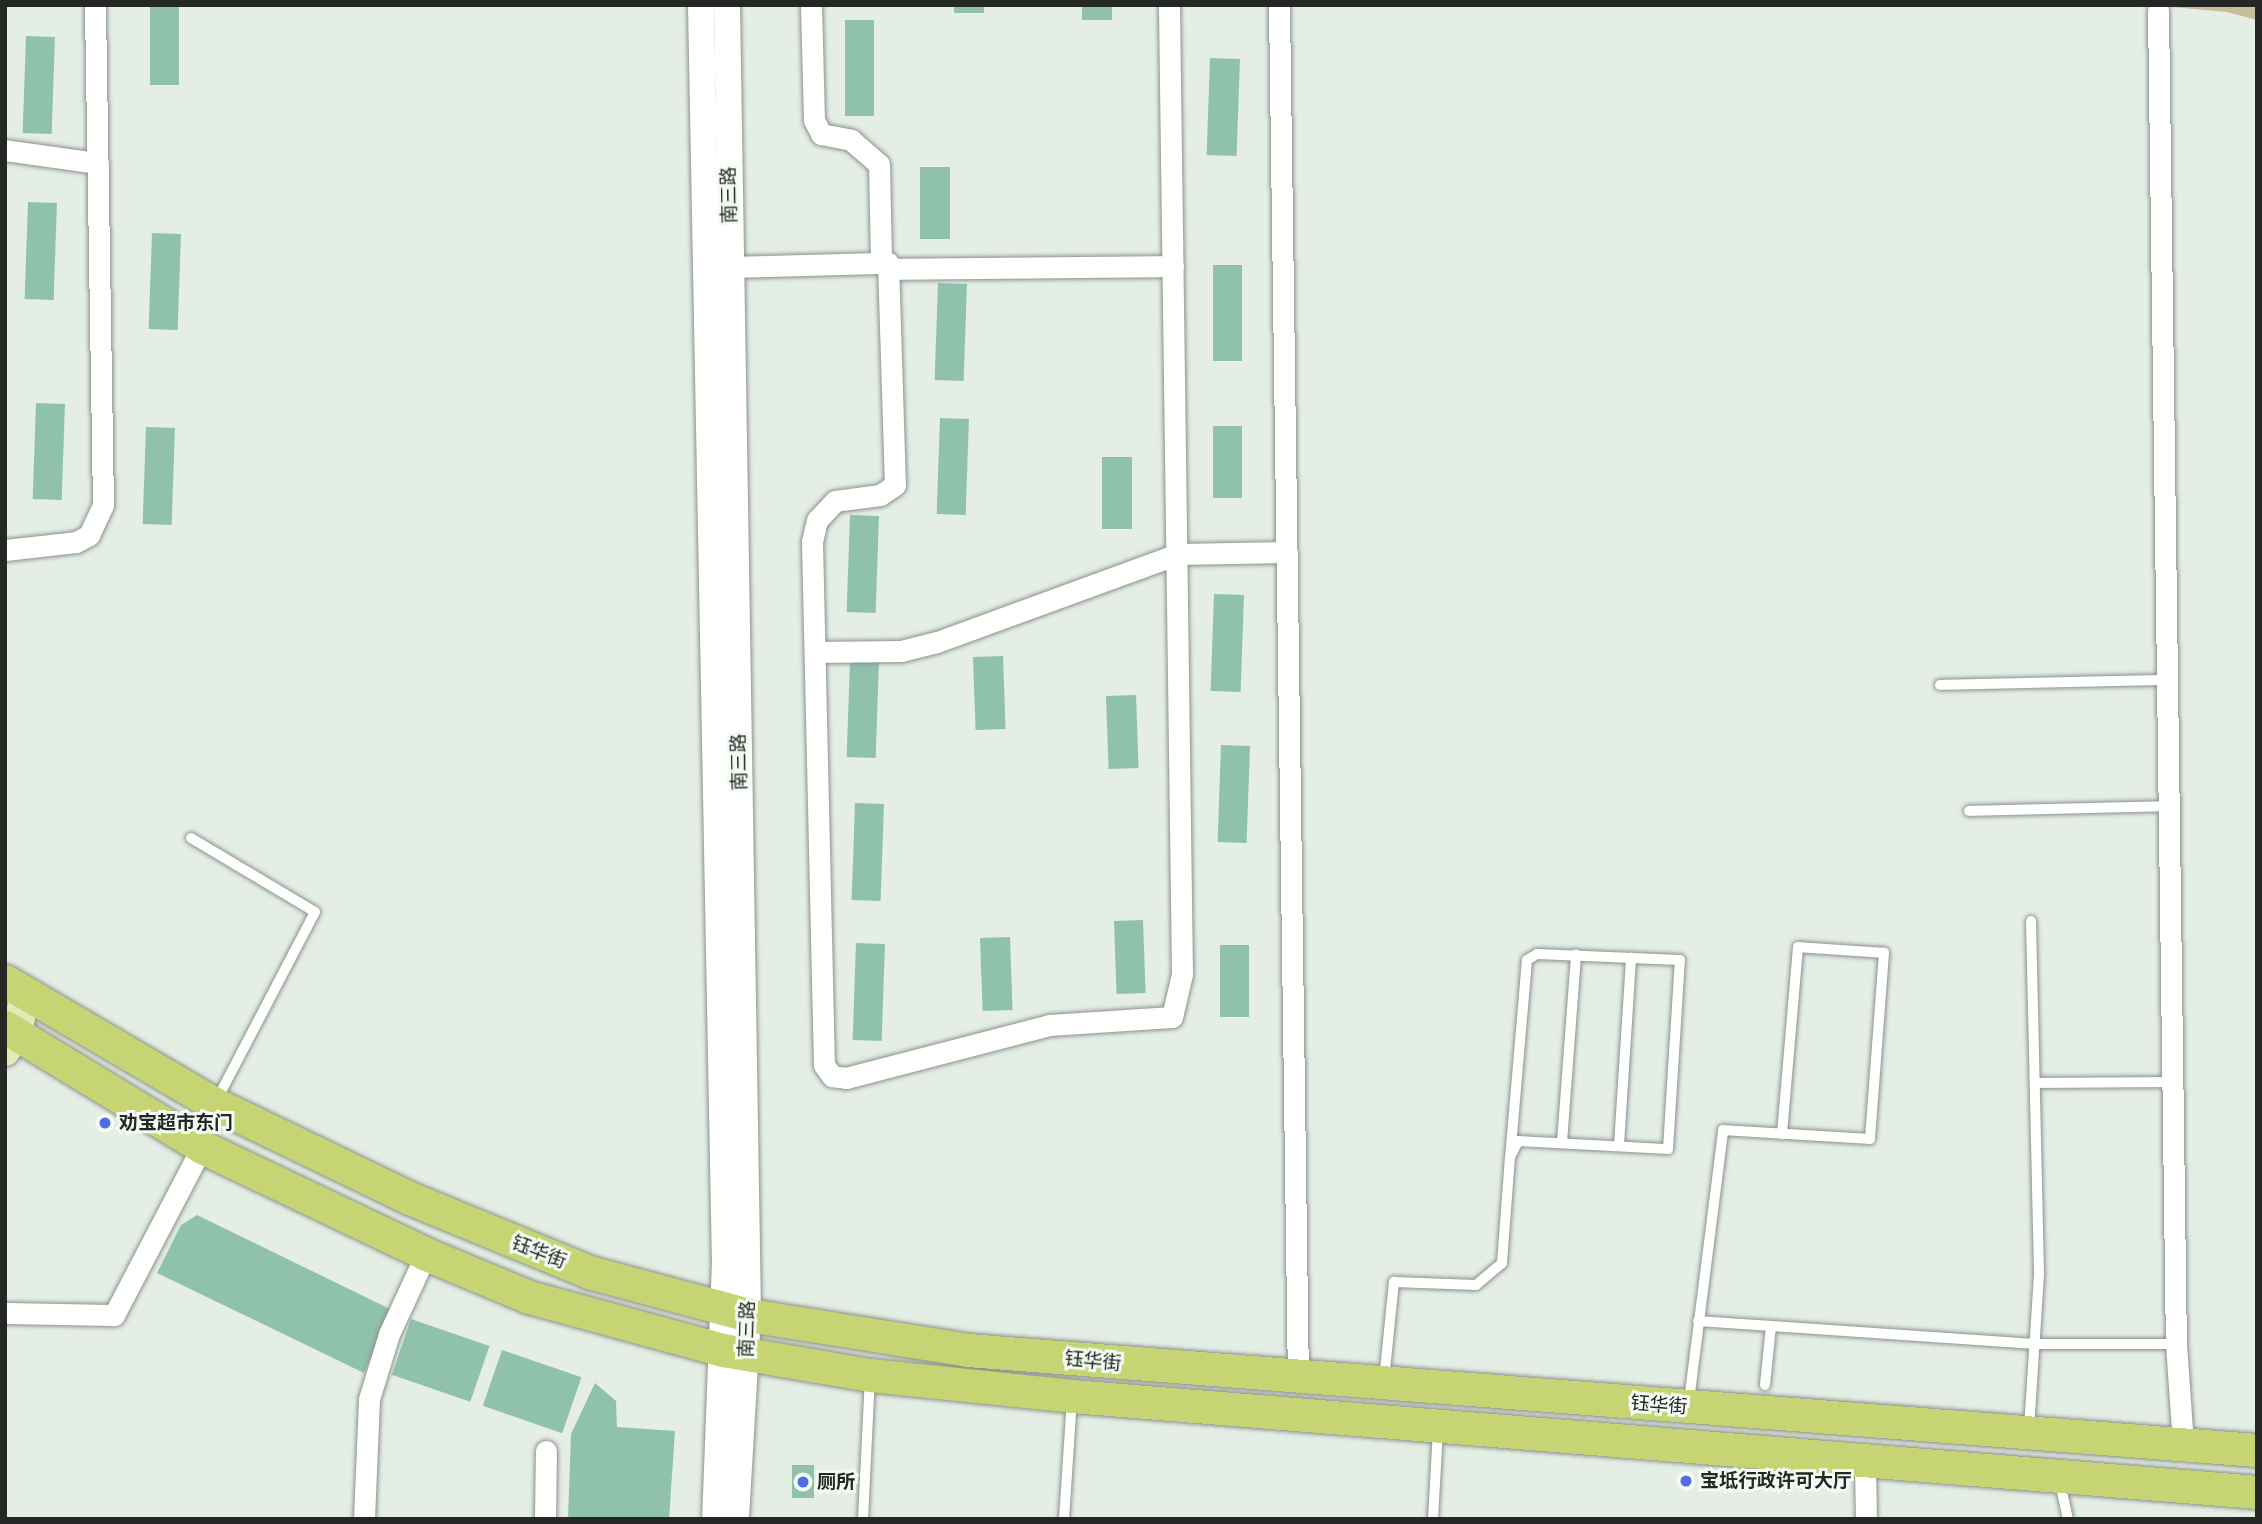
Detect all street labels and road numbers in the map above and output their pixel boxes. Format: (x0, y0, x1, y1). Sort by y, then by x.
street label: 南三路 (717, 166, 741, 224)
street label: 南三路 (727, 733, 751, 791)
street label: 钰华街 (508, 1231, 570, 1273)
street label: 南三路 (735, 1300, 759, 1358)
street label: 钰华街 (1064, 1347, 1122, 1375)
street label: 钰华街 (1630, 1392, 1688, 1418)

